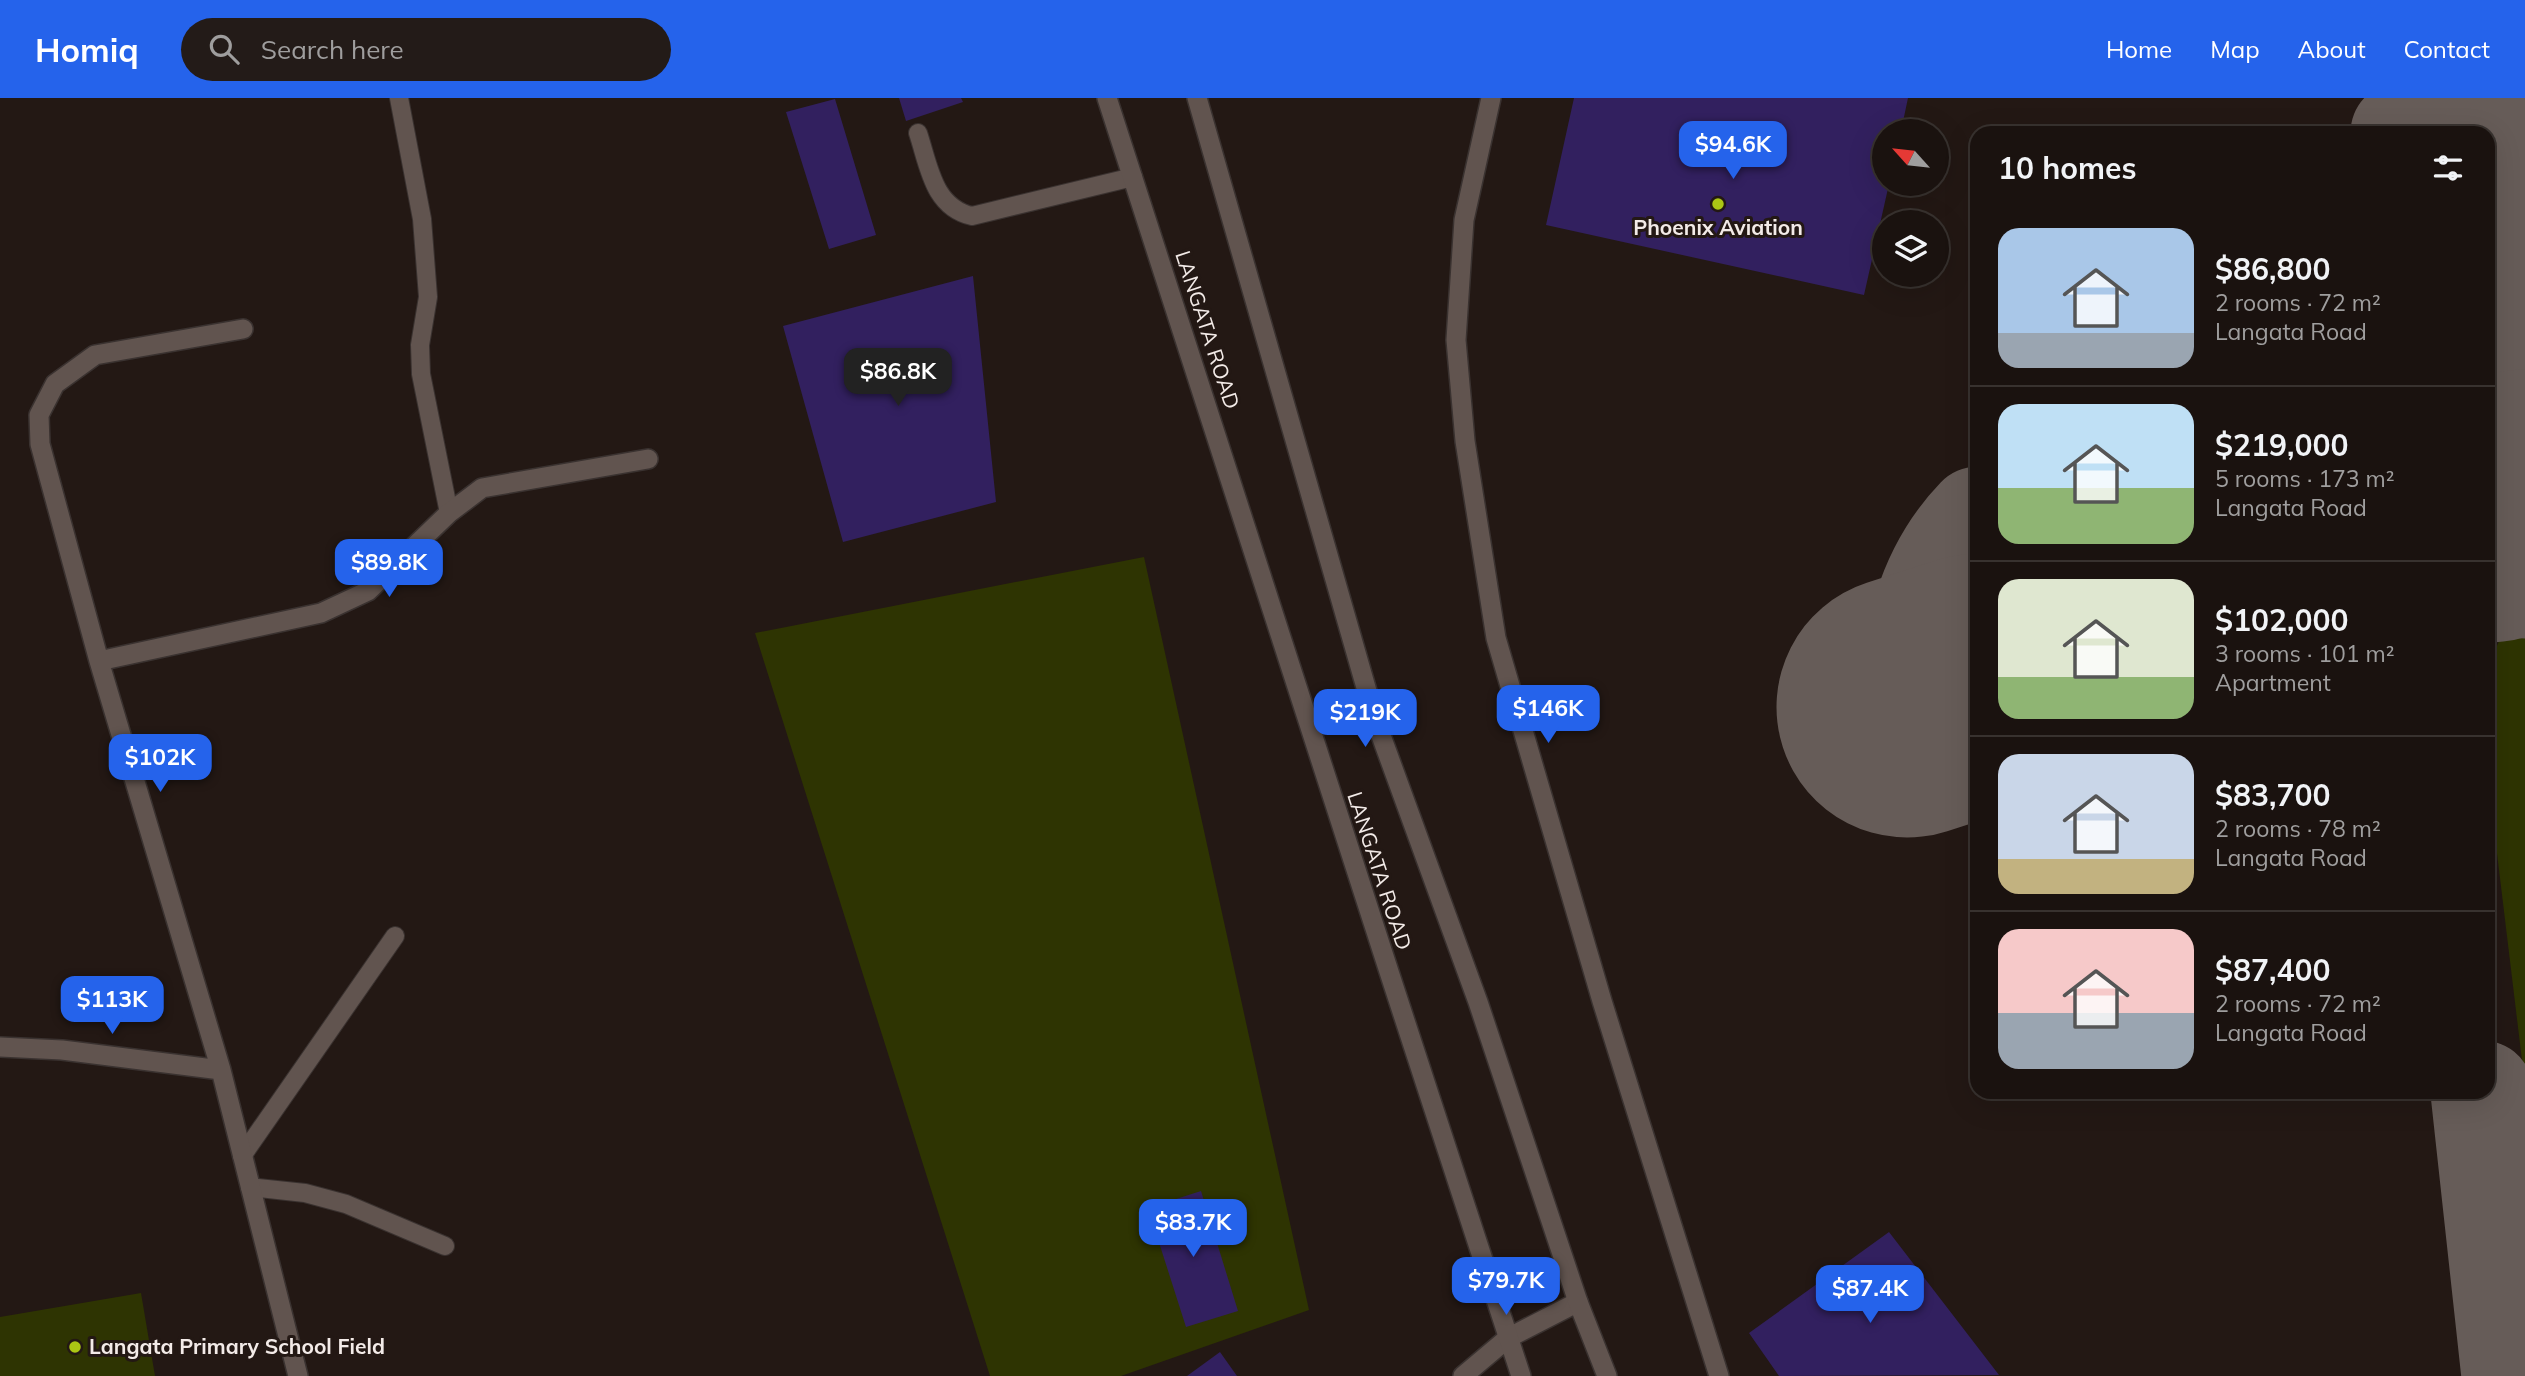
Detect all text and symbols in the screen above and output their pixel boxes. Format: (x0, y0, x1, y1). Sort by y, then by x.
search box (181, 18, 671, 81)
text: Homiq (35, 29, 139, 70)
icon: search (205, 30, 243, 68)
text: Search here (261, 33, 404, 66)
text: Home (2106, 34, 2172, 64)
text: Map (2210, 34, 2260, 64)
text: About (2298, 34, 2366, 64)
text: Contact (2404, 34, 2490, 64)
north arrow (1872, 119, 1950, 196)
map controls (1872, 119, 1949, 287)
pin: $94.6K (1676, 122, 1790, 181)
text: $94.6K (1695, 129, 1771, 158)
text: 10 homes (1998, 149, 2137, 187)
icon: filters (2429, 149, 2467, 187)
marker: Phoenix Aviation (1710, 196, 1726, 212)
button: layers (1872, 210, 1949, 287)
place label: Phoenix Aviation (1633, 214, 1803, 240)
street label: LANGATA ROAD (1170, 247, 1246, 412)
text: $86,800 (2215, 250, 2330, 288)
icon: home (2054, 256, 2138, 340)
text: 2 rooms · 72 m² (2215, 288, 2381, 317)
text: Langata Road (2215, 317, 2367, 346)
pin: $86.8K (841, 348, 955, 408)
text: $86.8K (860, 356, 936, 385)
text: $219,000 (2215, 426, 2348, 464)
icon: home (2054, 432, 2138, 516)
text: 5 rooms · 173 m² (2215, 464, 2395, 493)
text: Langata Road (2215, 493, 2367, 522)
pin: $89.8K (332, 540, 446, 599)
text: $89.8K (351, 547, 427, 576)
text: $102,000 (2215, 601, 2348, 639)
icon: home (2054, 607, 2138, 691)
text: 3 rooms · 101 m² (2215, 639, 2395, 668)
text: Apartment (2215, 668, 2331, 697)
pin: $146K (1499, 686, 1597, 745)
pin: $219K (1316, 690, 1414, 749)
text: $146K (1513, 693, 1583, 722)
text: $219K (1330, 697, 1400, 726)
pin: $102K (111, 734, 209, 794)
text: $102K (125, 742, 195, 771)
text: $83,700 (2215, 776, 2330, 814)
icon: home (2054, 782, 2138, 866)
street label: LANGATA ROAD (1342, 788, 1418, 953)
text: 2 rooms · 78 m² (2215, 814, 2381, 843)
text: Langata Road (2215, 843, 2367, 872)
text: $87,400 (2215, 951, 2330, 989)
icon: home (2054, 957, 2138, 1041)
pin: $113K (63, 976, 161, 1036)
text: $113K (77, 984, 147, 1013)
text: 2 rooms · 72 m² (2215, 989, 2381, 1018)
text: Langata Road (2215, 1018, 2367, 1047)
pin: $83.7K (1136, 1200, 1250, 1259)
text: $83.7K (1155, 1207, 1231, 1236)
pin: $79.7K (1449, 1258, 1563, 1317)
text: $79.7K (1468, 1265, 1544, 1294)
pin: $87.4K (1813, 1266, 1927, 1325)
text: $87.4K (1832, 1273, 1908, 1302)
place label: Langata Primary School Field (89, 1333, 385, 1359)
marker: Langata Primary School Field (67, 1339, 83, 1355)

